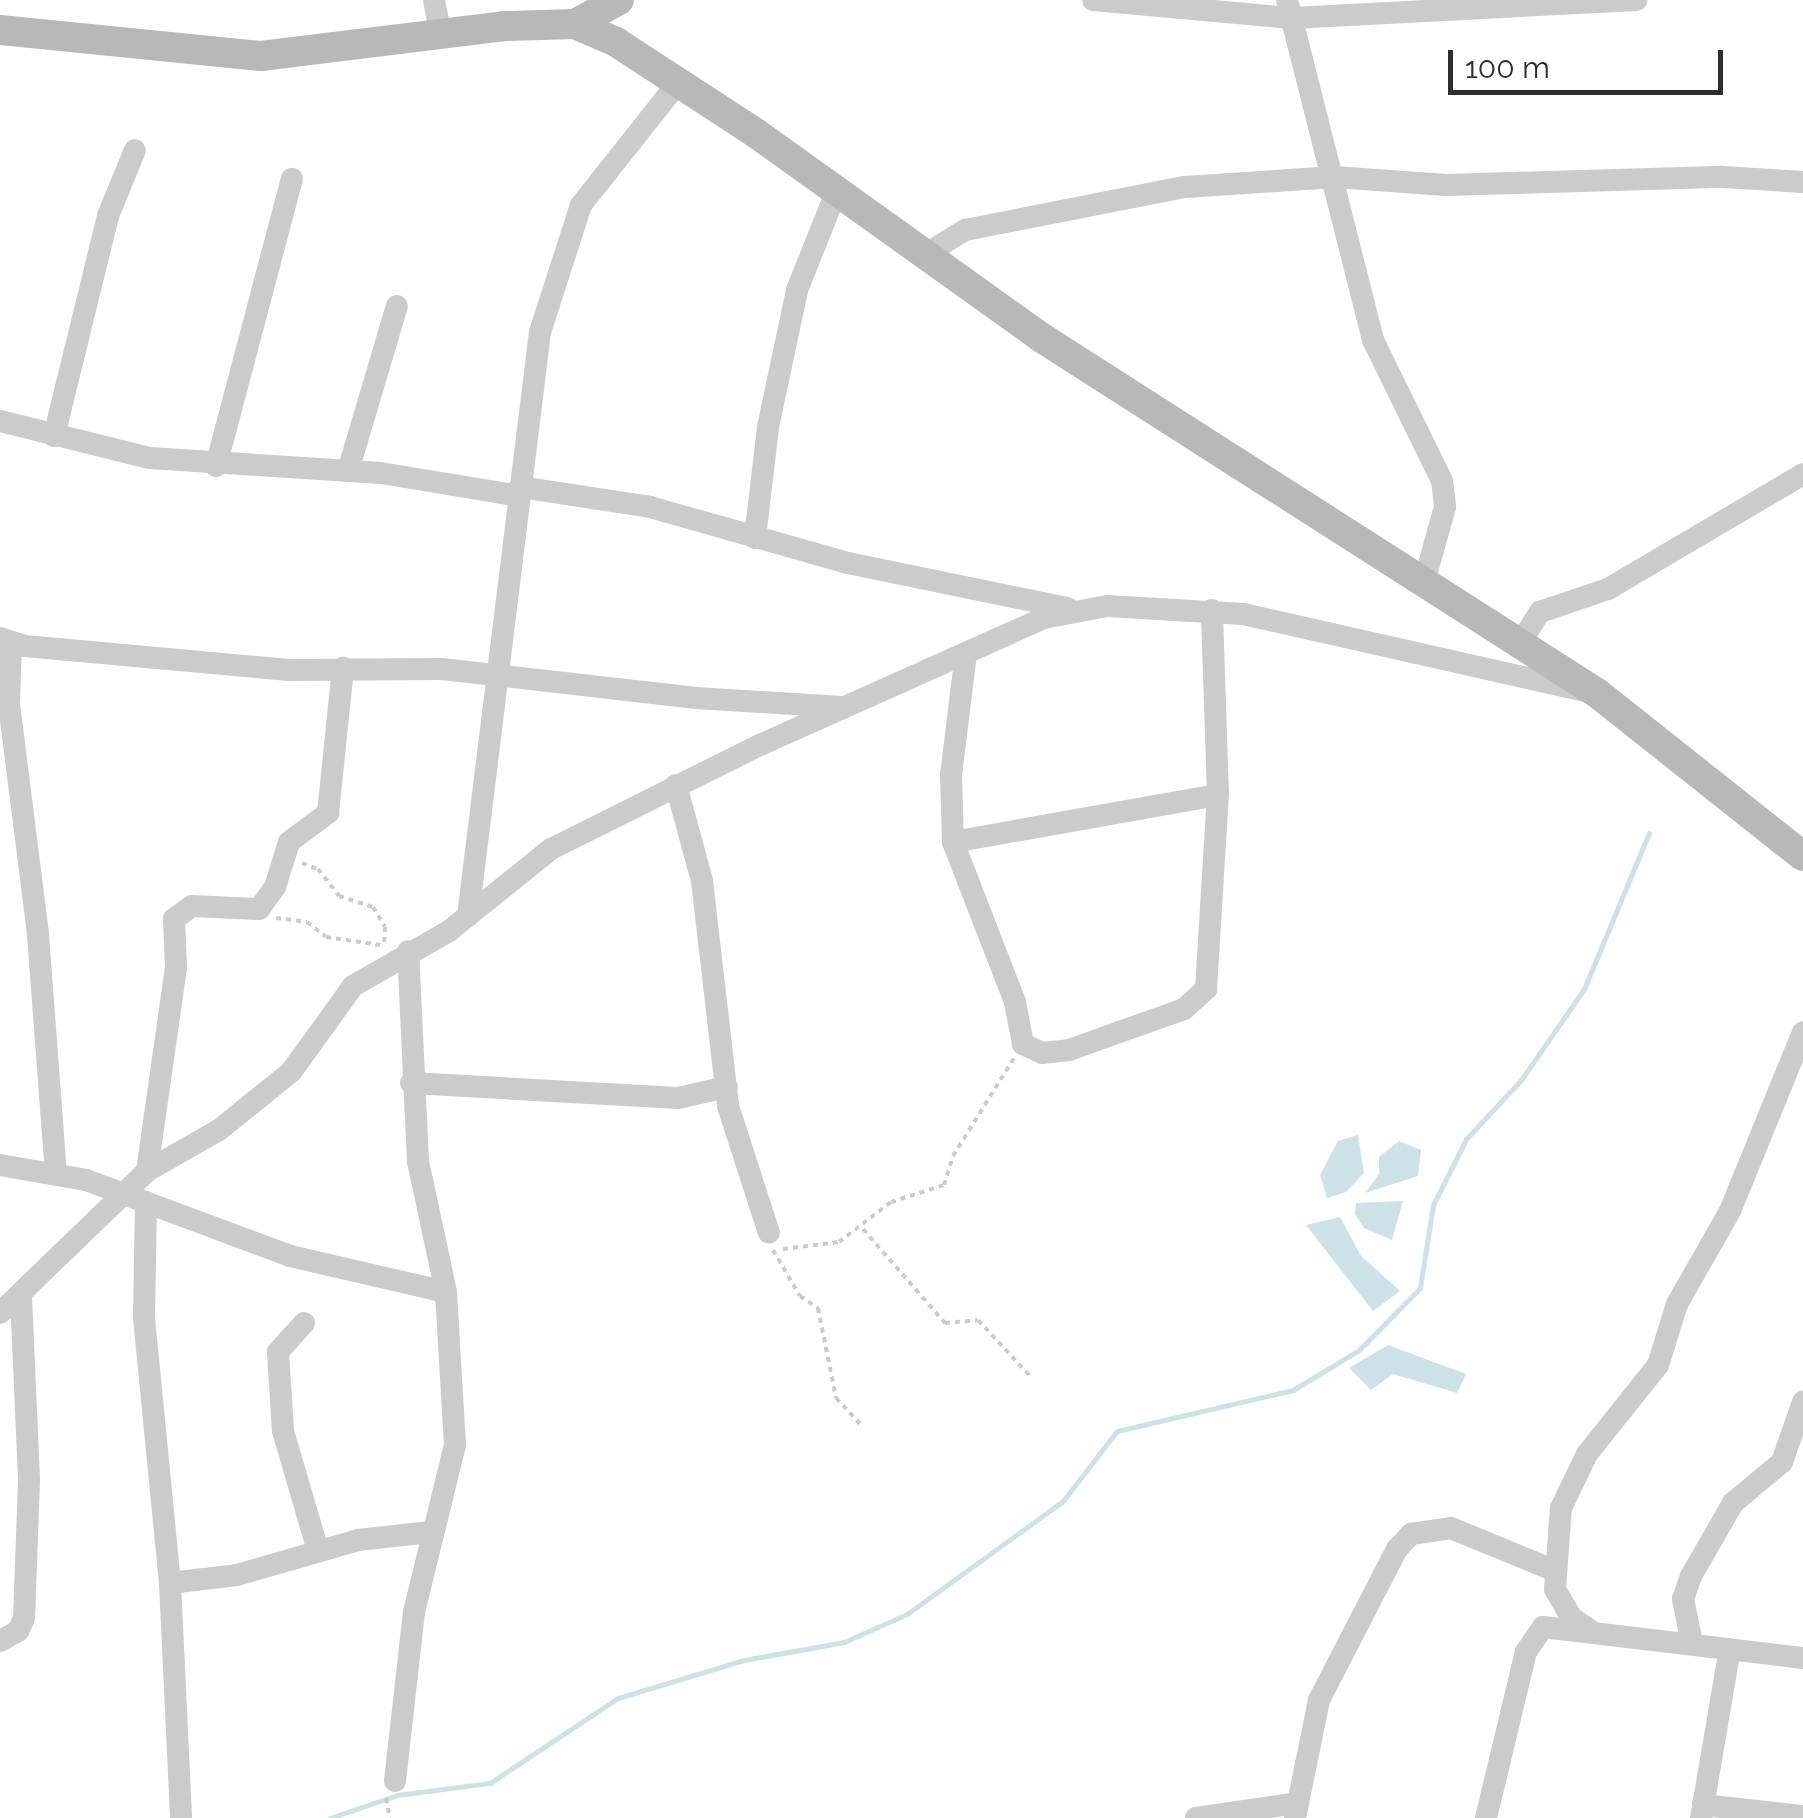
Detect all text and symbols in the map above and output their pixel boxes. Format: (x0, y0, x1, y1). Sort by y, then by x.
scale bar (1453, 30, 1728, 92)
text: 100 m (1465, 50, 1550, 85)

